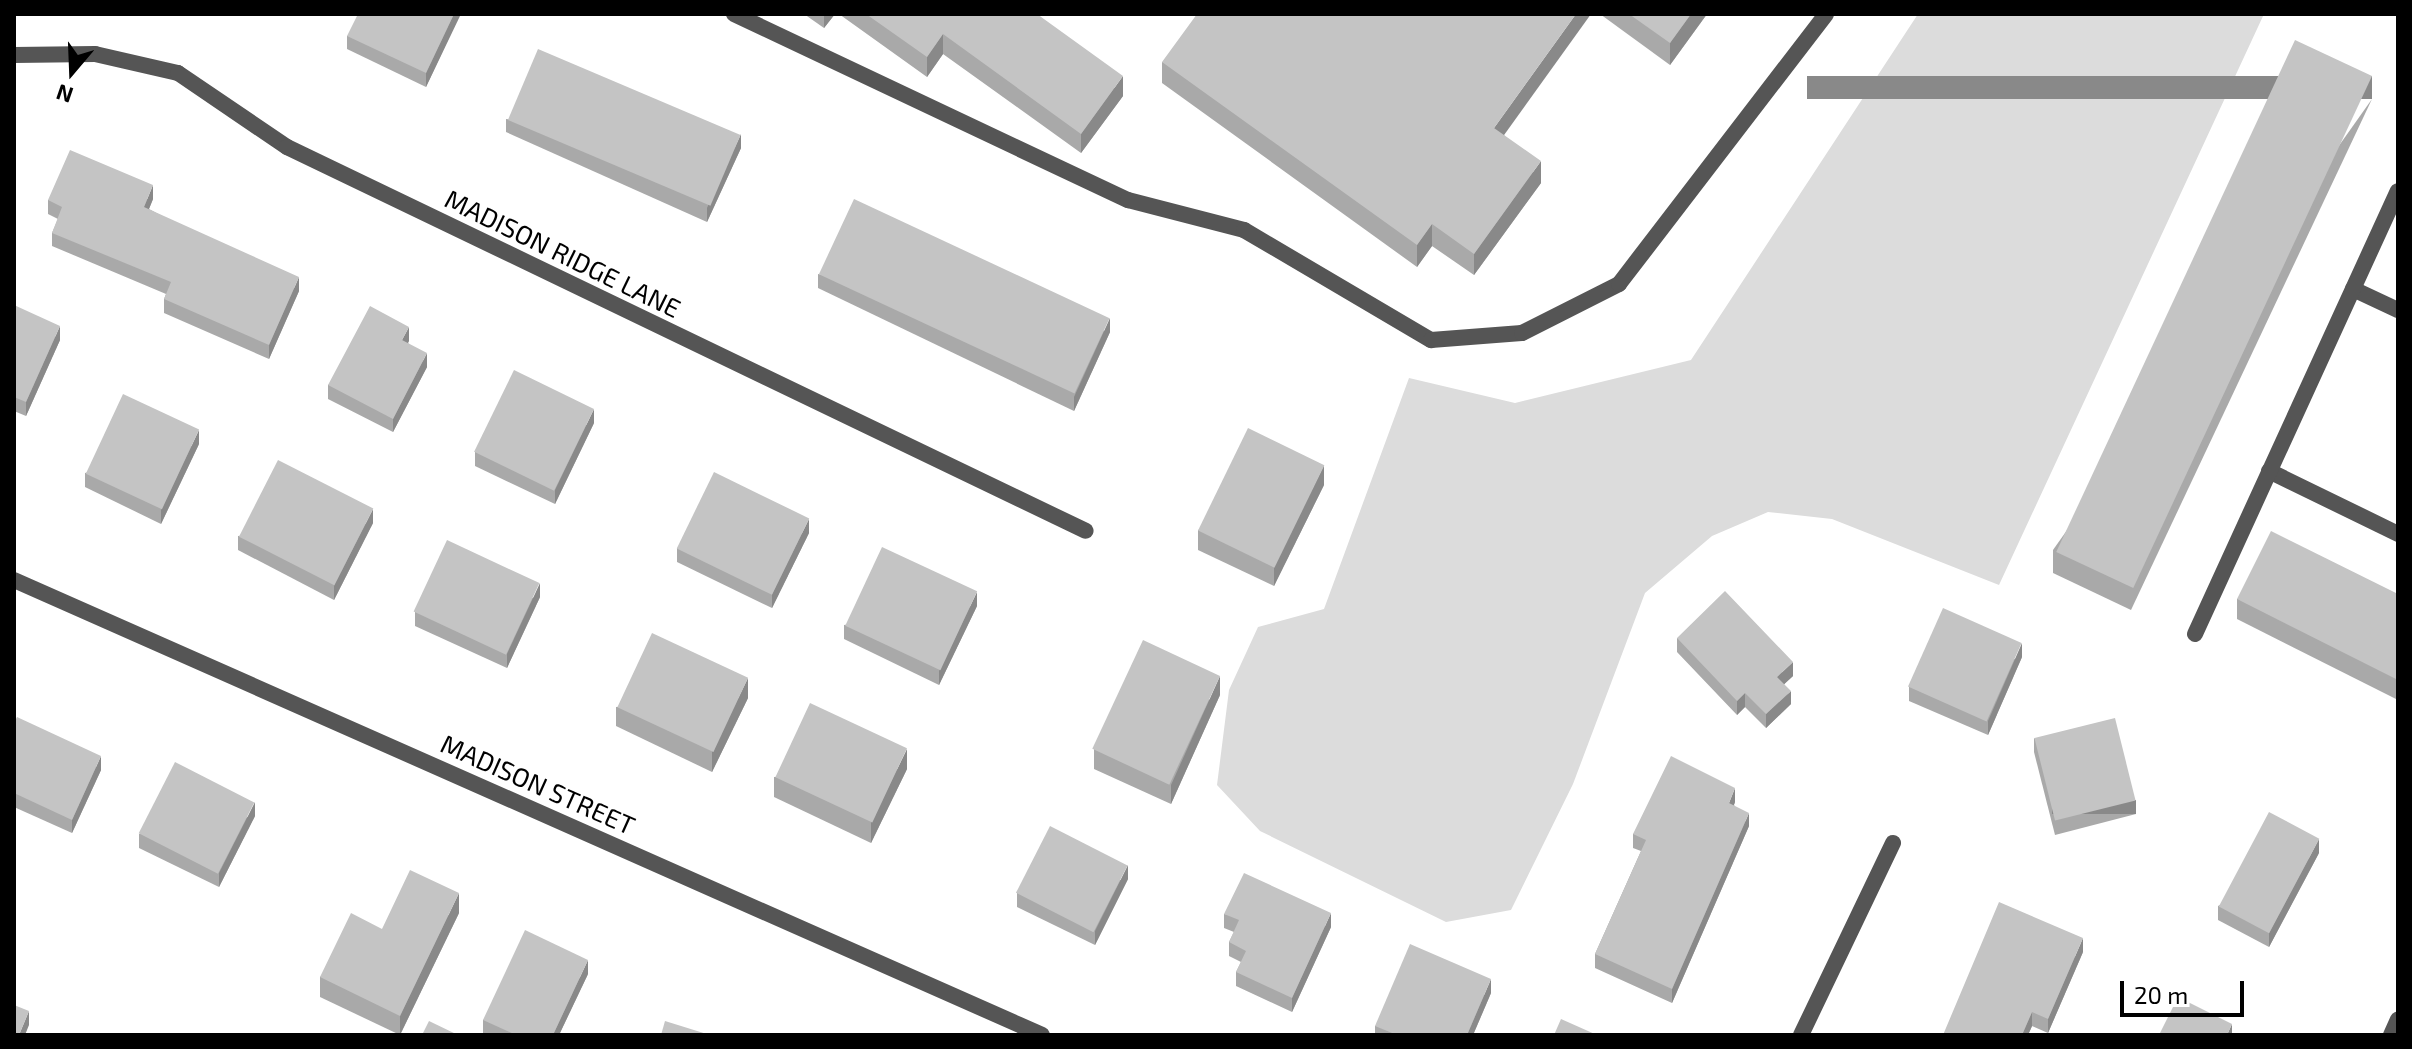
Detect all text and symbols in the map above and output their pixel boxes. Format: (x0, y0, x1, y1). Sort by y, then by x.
north arrow (32, 32, 112, 112)
text: N (52, 80, 76, 110)
street label: MADISON RIDGE LANE (440, 182, 686, 324)
street label: MADISON STREET (436, 727, 640, 841)
scale bar (2124, 965, 2248, 1015)
text: 20 m (2134, 980, 2188, 1009)

